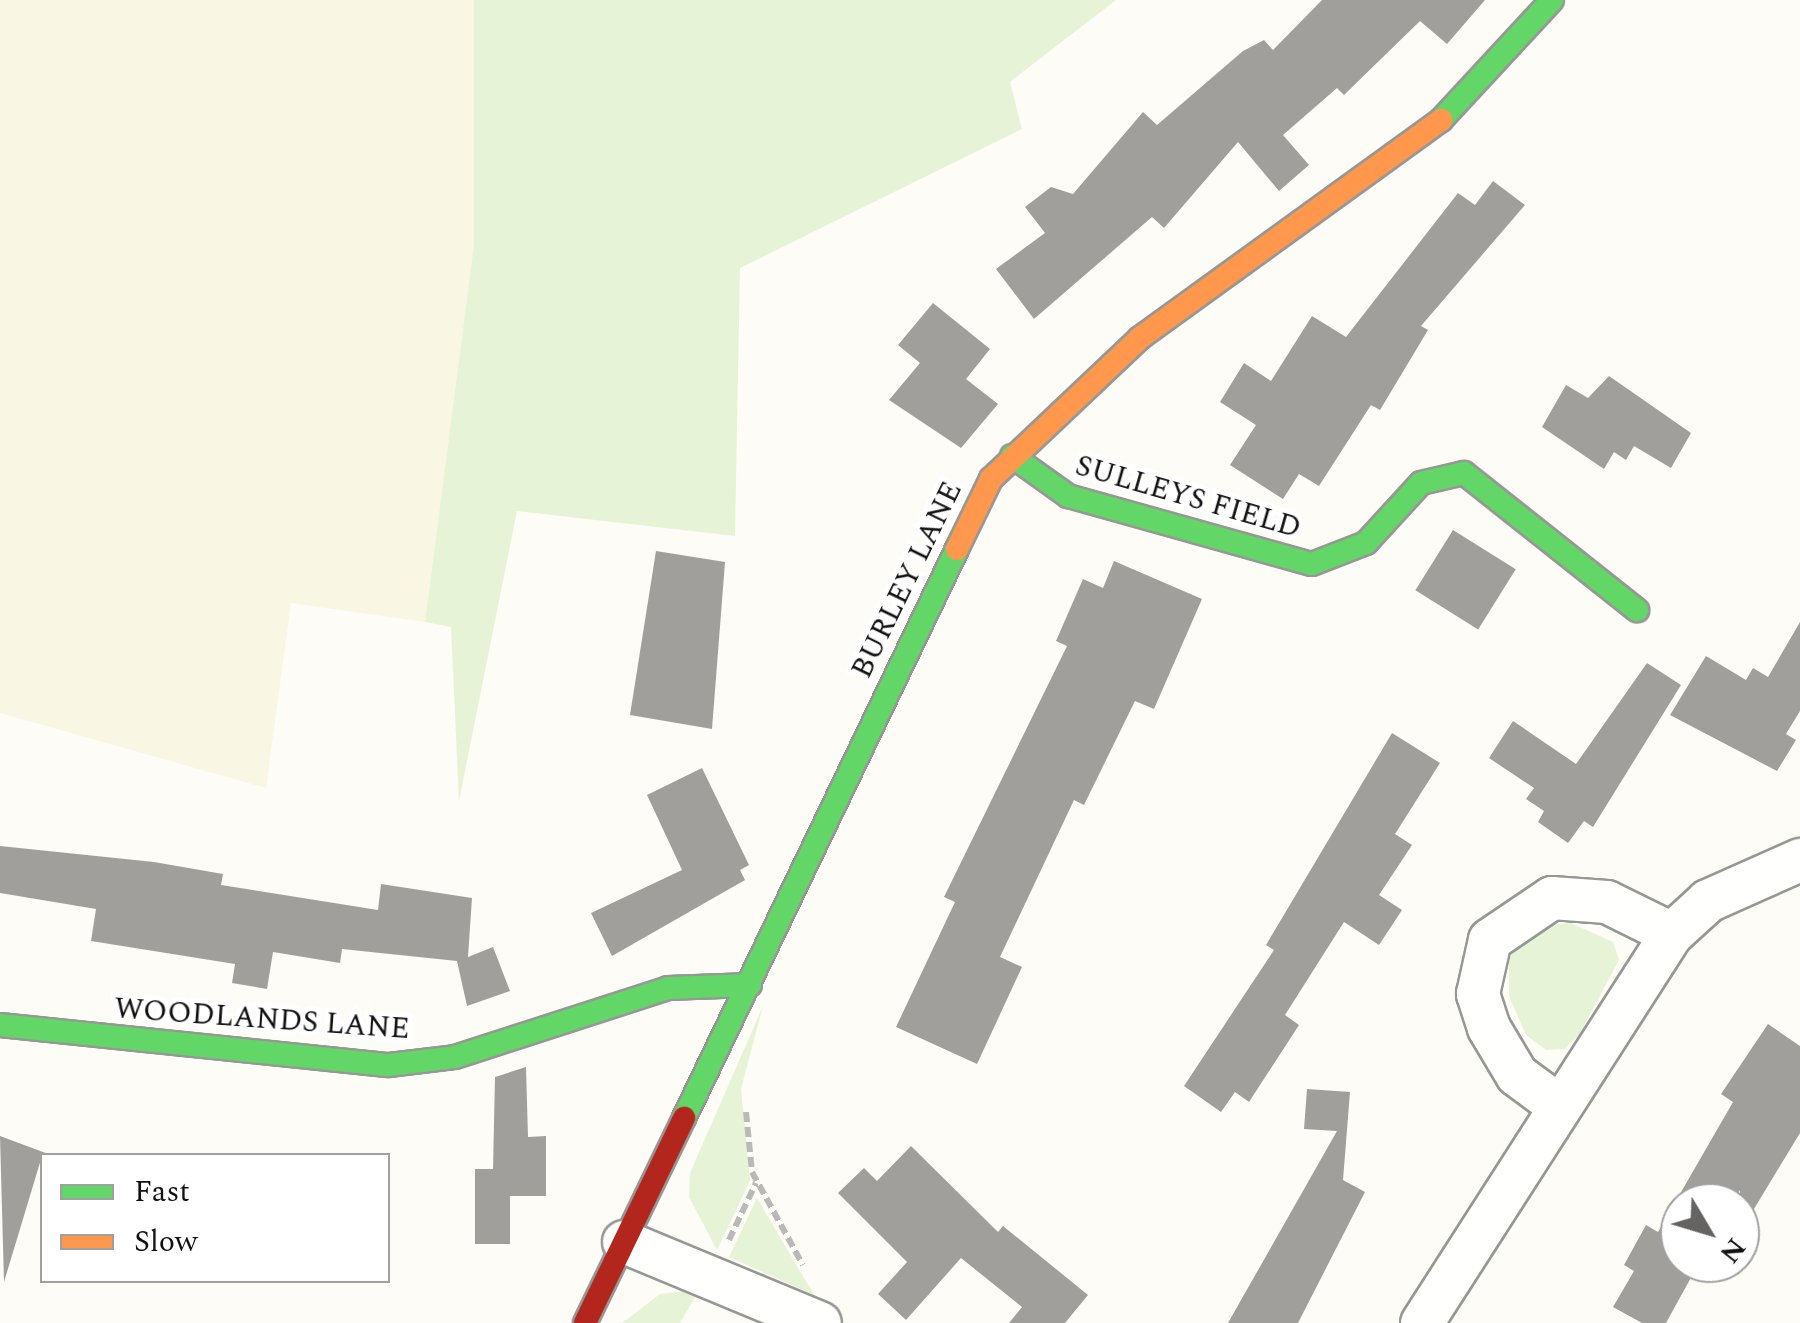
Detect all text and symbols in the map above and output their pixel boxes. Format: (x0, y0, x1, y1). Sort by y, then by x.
street label: SULLEYS FIELD (1071, 448, 1305, 546)
street label: BURLEY LANE (844, 476, 970, 684)
street label: WOODLANDS LANE (113, 991, 411, 1047)
legend (40, 1153, 390, 1283)
text: Fast (134, 1169, 190, 1215)
north arrow (1660, 1183, 1760, 1283)
text: Slow (134, 1219, 198, 1265)
text: N (1708, 1228, 1756, 1273)

